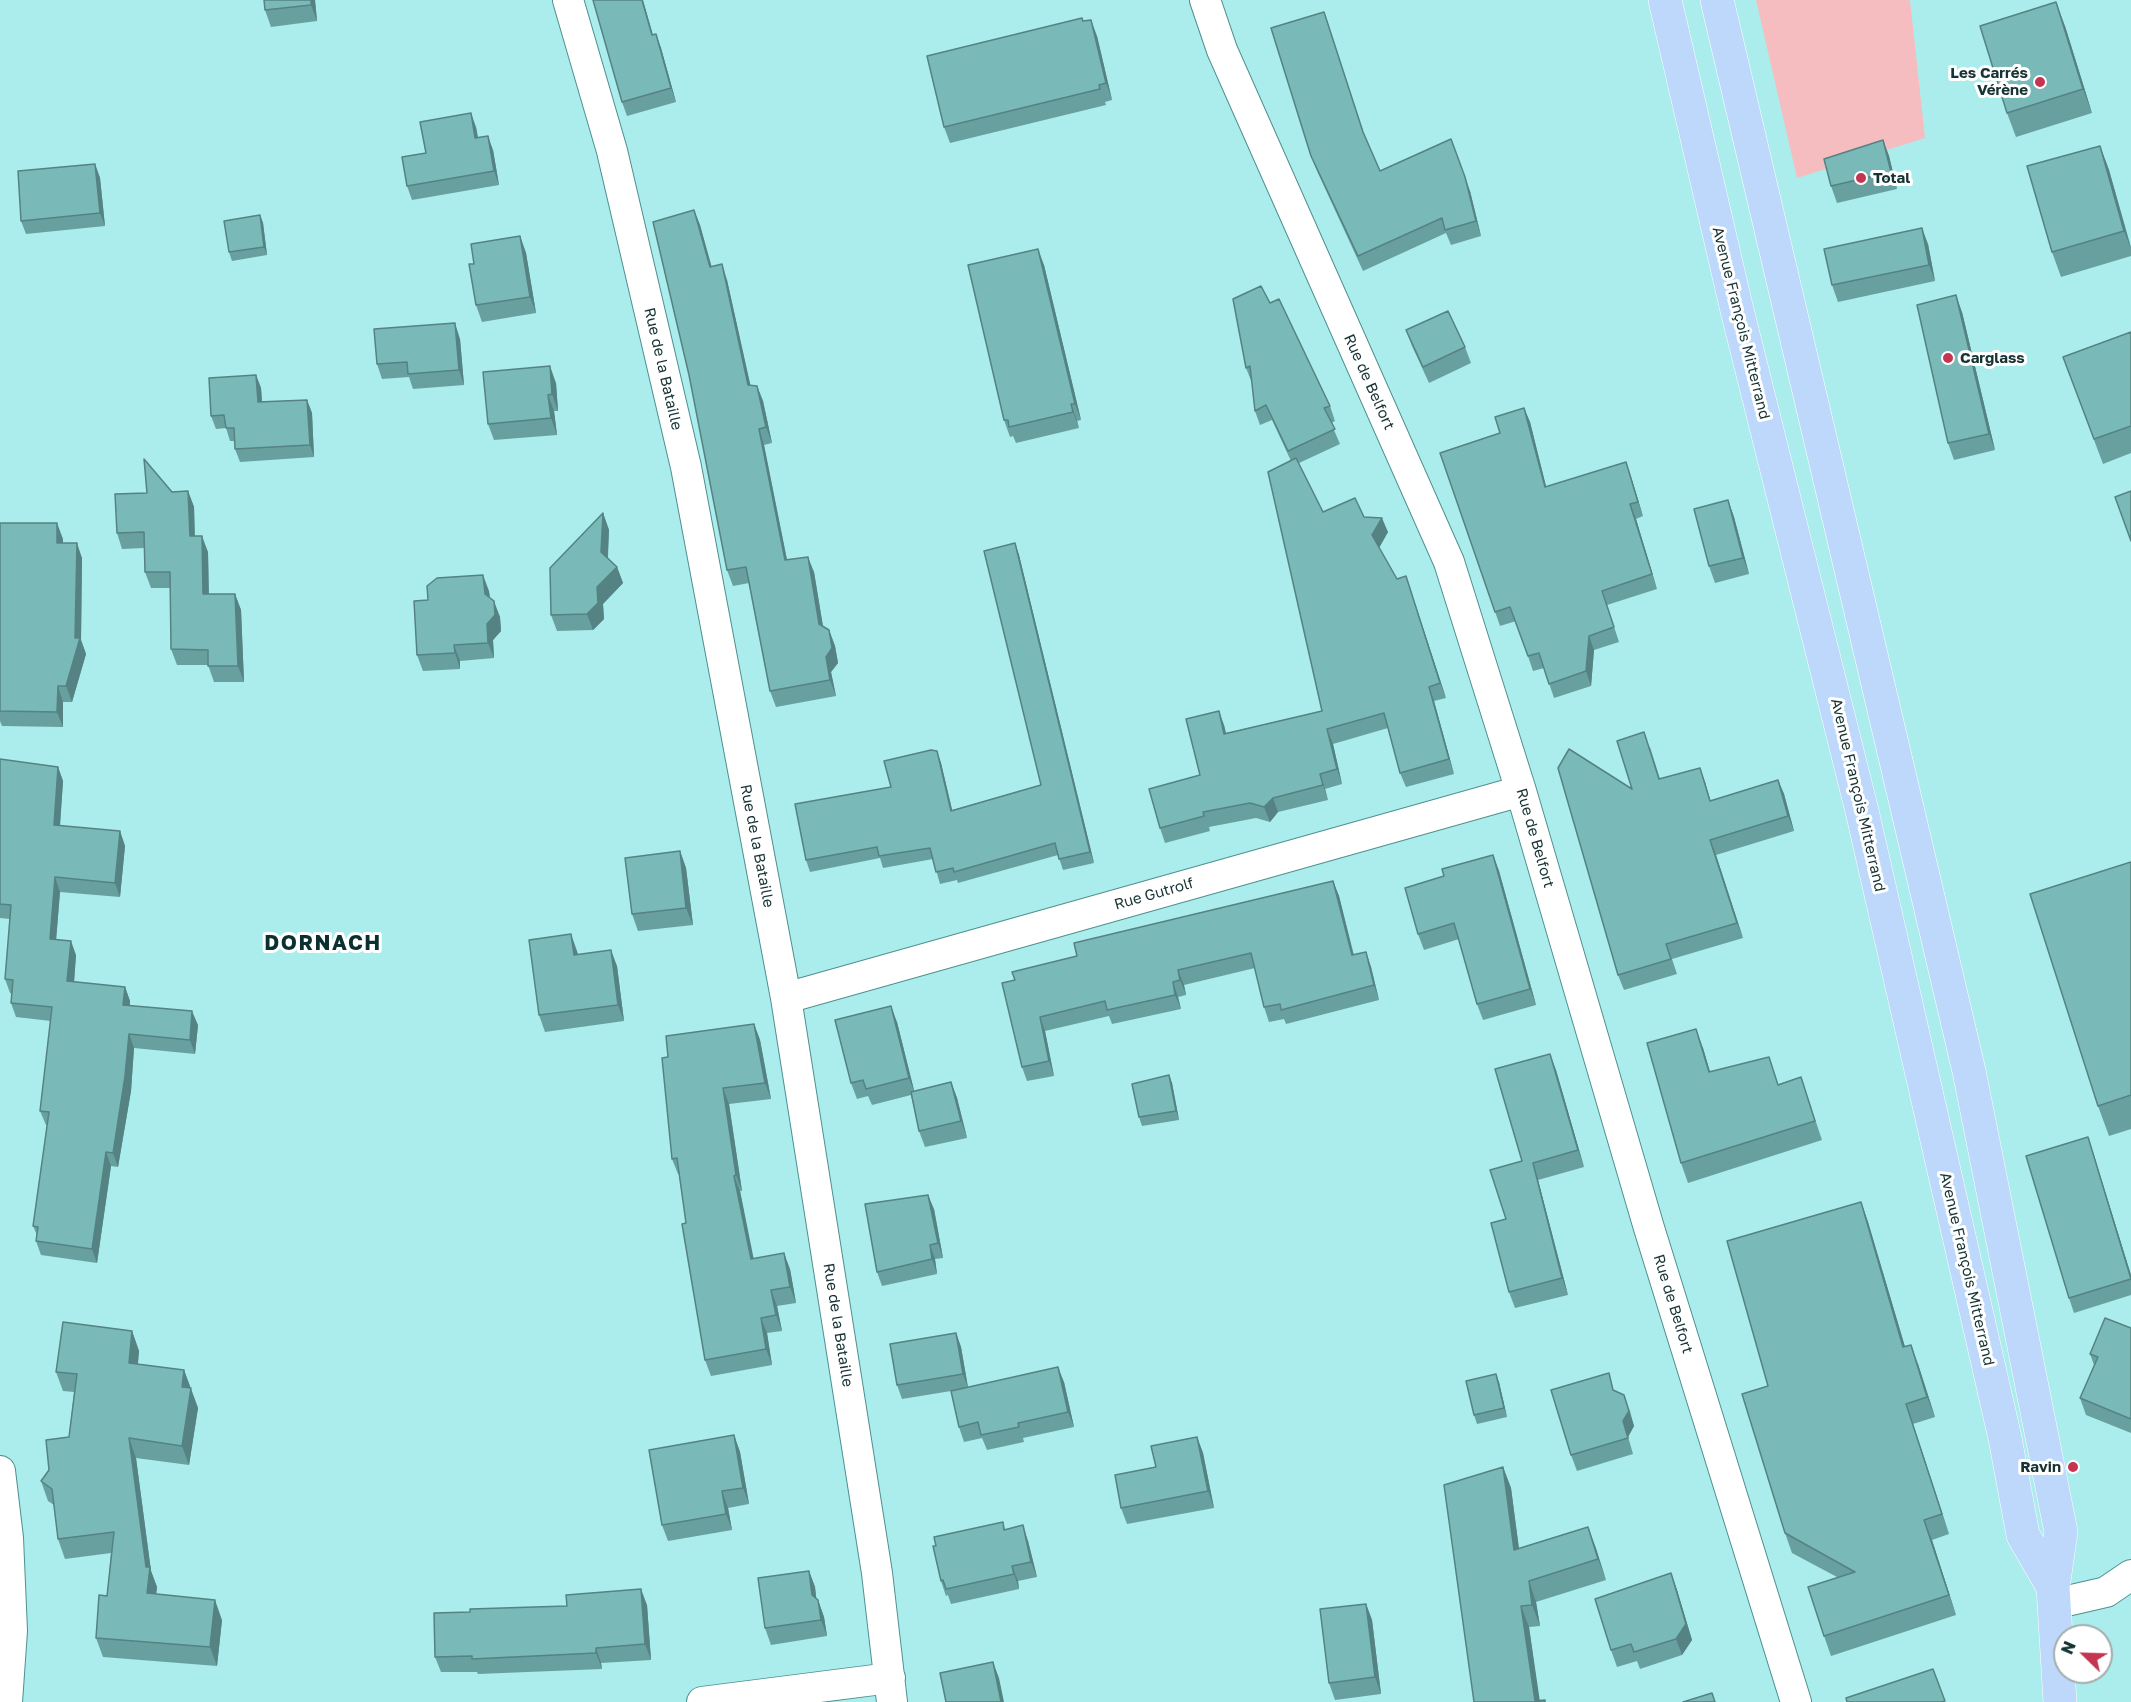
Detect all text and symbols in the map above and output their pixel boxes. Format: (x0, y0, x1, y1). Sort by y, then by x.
place label: Les Carrés Vérène (1950, 64, 2028, 99)
marker: Les Carrés Vérène (2033, 75, 2047, 89)
place label: Total (1873, 169, 1910, 187)
marker: Total (1854, 171, 1868, 185)
street label: Avenue François Mitterrand (1708, 225, 1774, 421)
street label: Rue de la Bataille (640, 306, 686, 432)
street label: Rue de Belfort (1340, 331, 1398, 433)
place label: Carglass (1960, 349, 2025, 367)
marker: Carglass (1941, 351, 1955, 365)
street label: Avenue François Mitterrand (1827, 697, 1889, 893)
street label: Rue de la Bataille (736, 783, 778, 909)
street label: Rue de Belfort (1512, 786, 1558, 890)
street label: Rue Gutrolf (1112, 874, 1196, 914)
district label: DORNACH (264, 930, 382, 956)
street label: Avenue François Mitterrand (1936, 1171, 1998, 1367)
street label: Rue de Belfort (1649, 1252, 1697, 1356)
street label: Rue de la Bataille (819, 1262, 857, 1388)
place label: Ravin (2020, 1458, 2061, 1476)
marker: Ravin (2066, 1460, 2080, 1474)
north arrow (2053, 1624, 2113, 1684)
text: N (2057, 1638, 2080, 1657)

